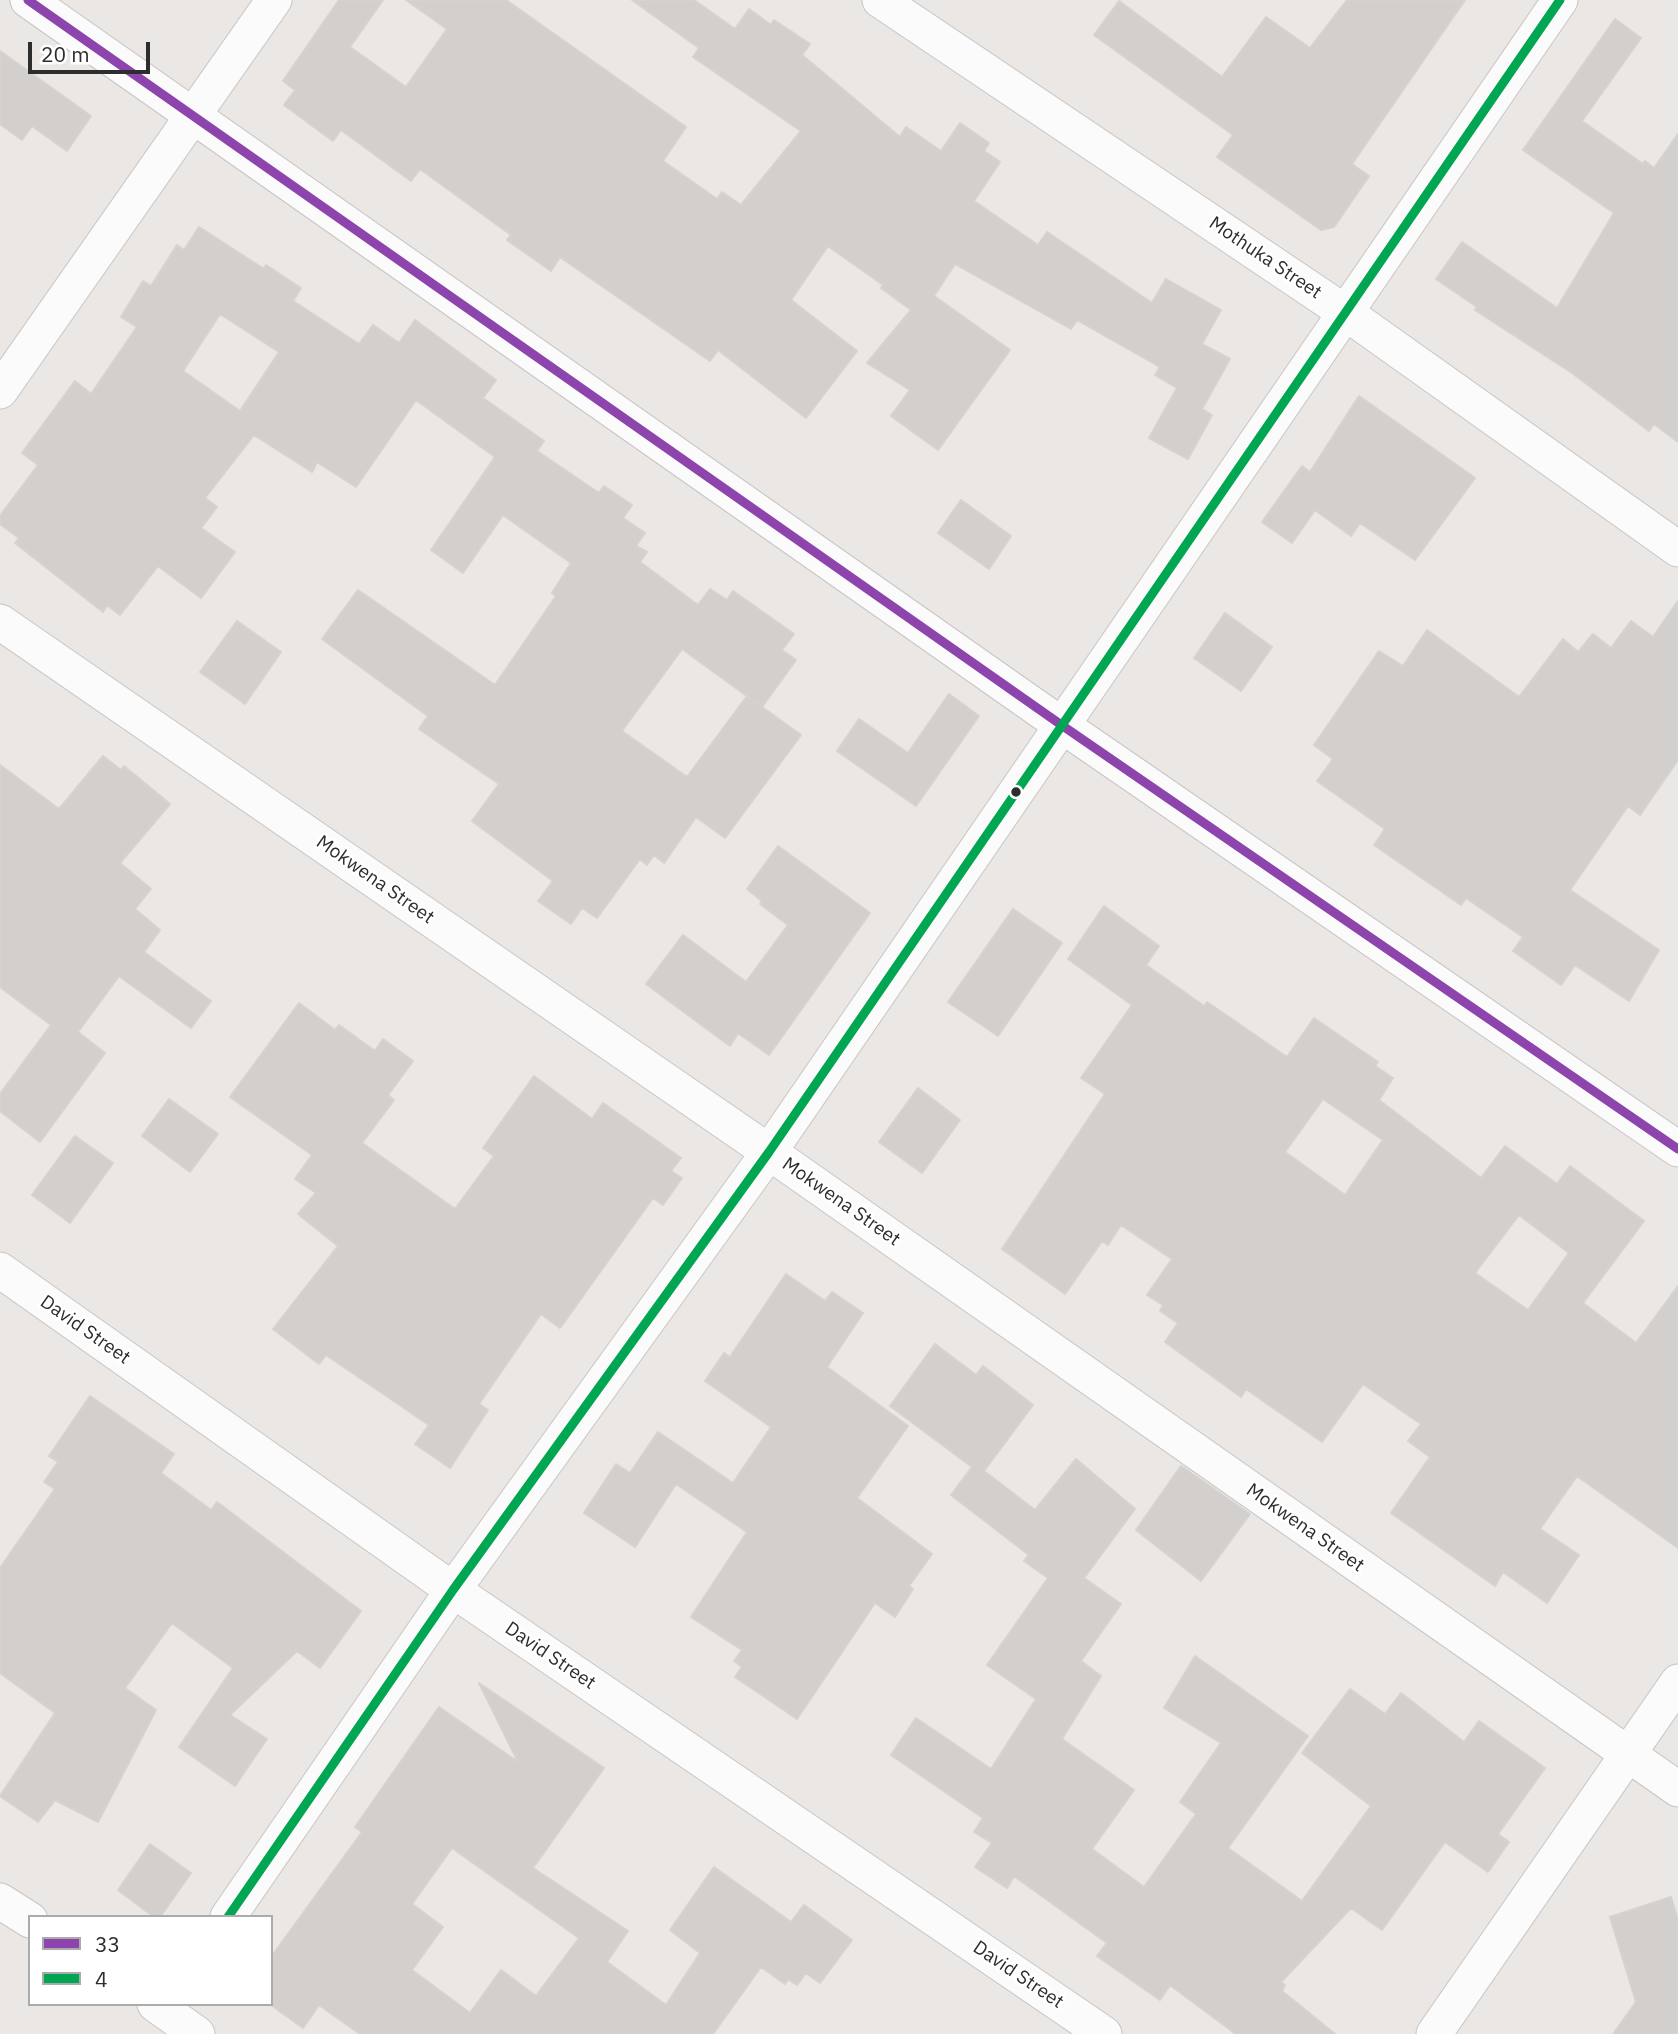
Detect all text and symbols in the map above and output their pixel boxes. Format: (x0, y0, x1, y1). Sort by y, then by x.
scale bar (32, 28, 154, 72)
text: 20 m (41, 40, 90, 68)
street label: Mothuka Street (1204, 212, 1326, 304)
unlabelled marker (1009, 785, 1023, 799)
street label: Mokwena Street (312, 831, 438, 929)
street label: Mokwena Street (778, 1153, 904, 1251)
street label: David Street (36, 1291, 134, 1369)
street label: Mokwena Street (1242, 1479, 1368, 1577)
street label: David Street (500, 1617, 600, 1695)
legend (28, 1915, 273, 2006)
text: 33 (95, 1930, 120, 1958)
street label: David Street (968, 1936, 1068, 2014)
text: 4 (95, 1965, 108, 1993)

